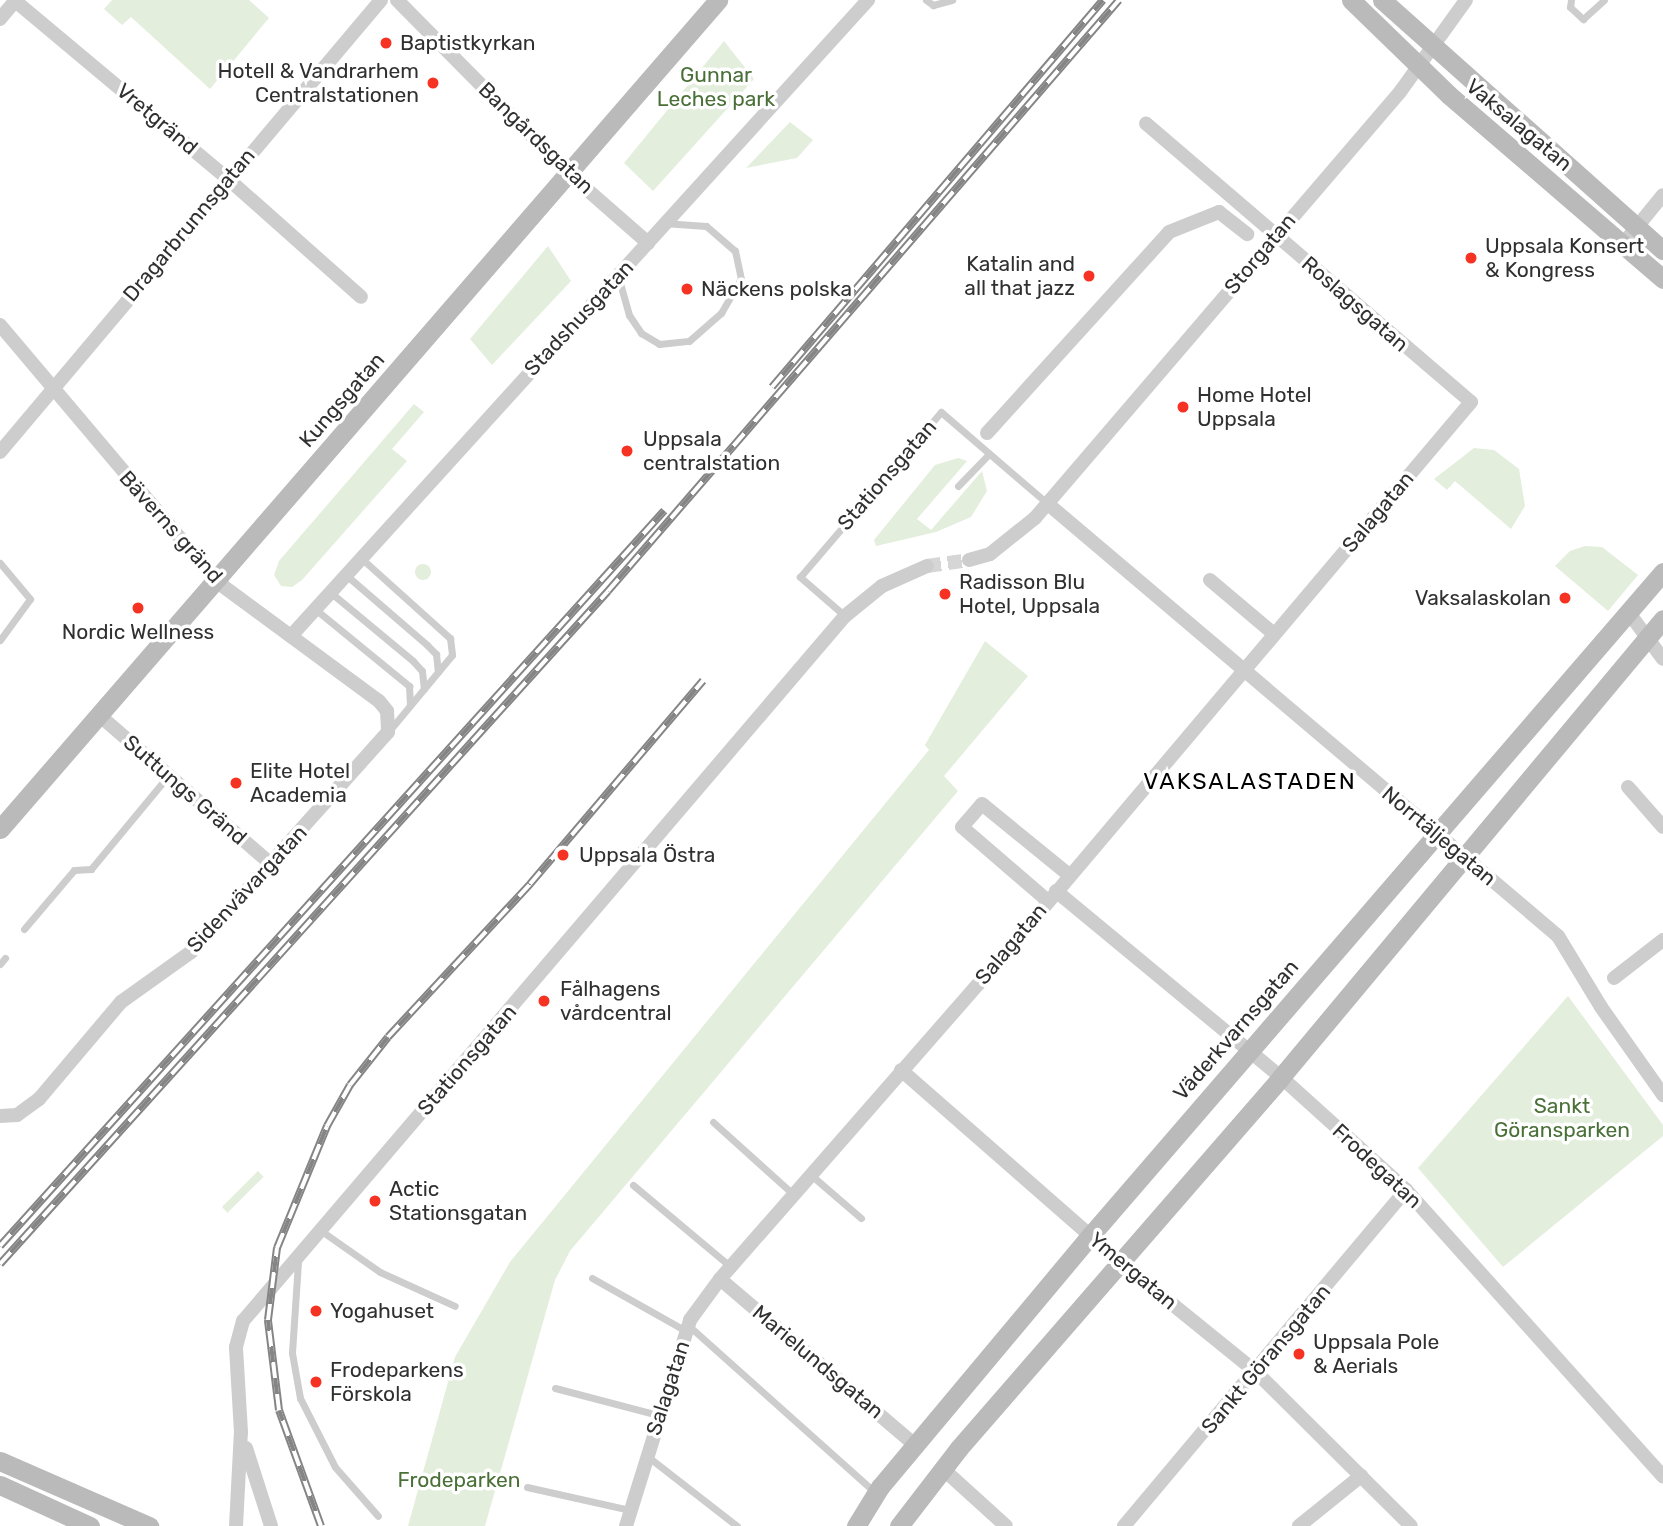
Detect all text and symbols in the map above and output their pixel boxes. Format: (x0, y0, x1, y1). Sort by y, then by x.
place label: Baptistkyrkan (400, 30, 536, 56)
marker: Baptistkyrkan (378, 35, 394, 51)
place label: Hotell & Vandrarhem Centralstationen (217, 58, 419, 108)
park label: Gunnar Leches park (657, 62, 775, 112)
street label: Vaksalagatan (1461, 73, 1577, 177)
marker: Hotell & Vandrarhem Centralstationen (425, 75, 441, 91)
street label: Bangårdsgatan (473, 77, 599, 199)
street label: Vretgränd (111, 78, 203, 160)
street label: Dragarbrunnsgatan (118, 143, 260, 307)
street label: Storgatan (1219, 209, 1301, 299)
place label: Uppsala Konsert & Kongress (1485, 233, 1644, 283)
marker: Uppsala Konsert & Kongress (1463, 250, 1479, 266)
place label: Katalin and all that jazz (964, 251, 1075, 301)
street label: Roslagsgatan (1297, 251, 1413, 357)
street label: Stadshusgatan (519, 255, 639, 381)
marker: Katalin and all that jazz (1081, 268, 1097, 284)
place label: Näckens polska (701, 276, 852, 302)
marker: Näckens polska (679, 281, 695, 297)
street label: Kungsgatan (294, 347, 390, 453)
place label: Home Hotel Uppsala (1197, 382, 1312, 432)
marker: Home Hotel Uppsala (1175, 399, 1191, 415)
street label: Stationsgatan (832, 415, 942, 535)
place label: Uppsala centralstation (643, 426, 780, 476)
marker: Uppsala centralstation (617, 441, 637, 461)
street label: Bäverns gränd (114, 466, 228, 588)
street label: Salagatan (1337, 466, 1419, 558)
place label: Radisson Blu Hotel, Uppsala (959, 569, 1100, 619)
place label: Vaksalaskolan (1415, 585, 1551, 611)
marker: Radisson Blu Hotel, Uppsala (937, 586, 953, 602)
marker: Vaksalaskolan (1557, 590, 1573, 606)
marker: Nordic Wellness (130, 600, 146, 616)
place label: Nordic Wellness (62, 619, 214, 645)
street label: Suttungs Gränd (118, 730, 252, 850)
place label: Elite Hotel Academia (250, 758, 350, 808)
district label: VAKSALASTADEN (1145, 767, 1355, 795)
marker: Elite Hotel Academia (228, 775, 244, 791)
street label: Norrtäljegatan (1377, 781, 1501, 891)
street label: Sidenvävargatan (182, 820, 312, 958)
place label: Uppsala Östra (579, 842, 715, 868)
marker: Uppsala Östra (553, 845, 573, 865)
street label: Salagatan (970, 898, 1052, 990)
street label: Väderkvarnsgatan (1168, 955, 1304, 1105)
place label: Fålhagens vårdcentral (560, 976, 672, 1026)
marker: Fålhagens vårdcentral (534, 991, 554, 1011)
street label: Stationsgatan (412, 1000, 522, 1120)
park label: Sankt Göransparken (1494, 1093, 1630, 1143)
street label: Frodegatan (1327, 1118, 1427, 1214)
place label: Actic Stationsgatan (389, 1176, 527, 1226)
marker: Actic Stationsgatan (367, 1193, 383, 1209)
street label: Ymergatan (1084, 1227, 1182, 1315)
street label: Sankt Göransgatan (1196, 1279, 1336, 1439)
place label: Yogahuset (330, 1298, 434, 1324)
street label: Marielundsgatan (747, 1300, 889, 1424)
marker: Yogahuset (308, 1303, 324, 1319)
place label: Uppsala Pole & Aerials (1313, 1329, 1439, 1379)
street label: Salagatan (641, 1338, 695, 1438)
marker: Uppsala Pole & Aerials (1291, 1346, 1307, 1362)
place label: Frodeparkens Förskola (330, 1357, 464, 1407)
marker: Frodeparkens Förskola (308, 1374, 324, 1390)
park label: Frodeparken (398, 1467, 520, 1493)

